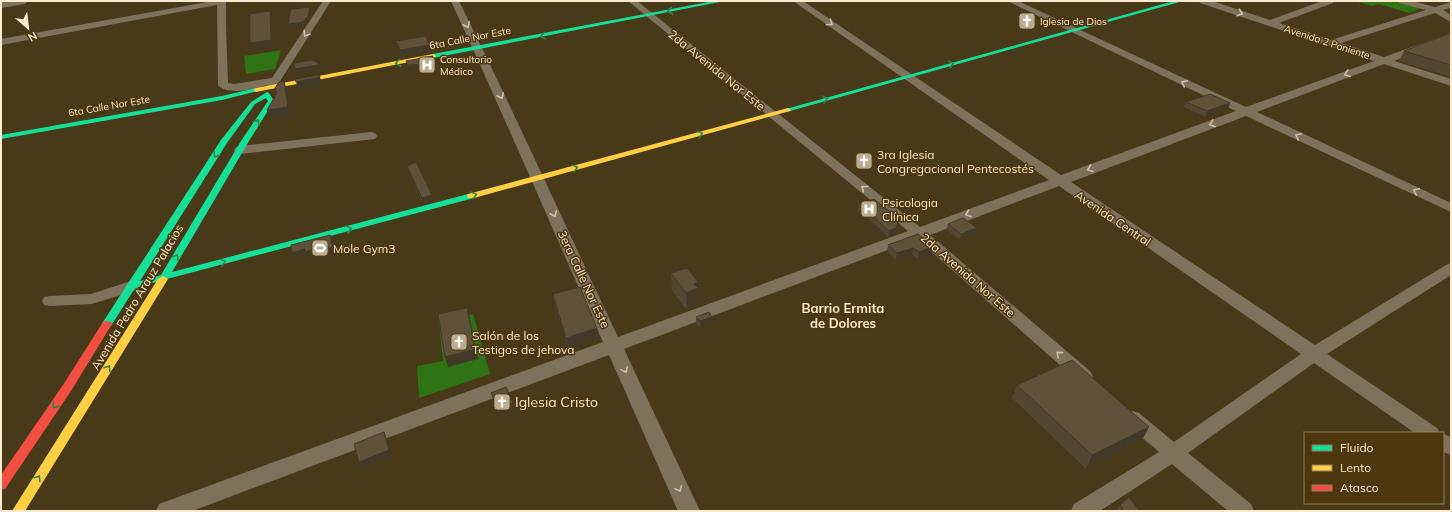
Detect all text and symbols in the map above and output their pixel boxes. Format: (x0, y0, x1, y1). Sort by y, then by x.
one-way arrow (667, 7, 673, 15)
north arrow (8, 8, 48, 48)
one-way arrow (1237, 8, 1244, 17)
church icon: Iglesia de Dios (1017, 11, 1037, 31)
place label: Iglesia de Dios (1040, 15, 1107, 28)
one-way arrow (825, 18, 832, 25)
one-way arrow (462, 20, 469, 28)
street label: Avenida 2 Poniente (1282, 22, 1372, 62)
street label: 6ta Calle Nor Este (428, 24, 512, 52)
street label: 2da Avenida Nor Este (666, 26, 768, 114)
text: N (26, 29, 40, 45)
one-way arrow (304, 30, 311, 37)
one-way arrow (540, 31, 546, 39)
place label: Consultorio Médico (440, 53, 492, 78)
hospital icon: Consultorio Médico (417, 55, 437, 75)
one-way arrow (395, 58, 402, 67)
one-way arrow (947, 60, 954, 69)
one-way arrow (1344, 70, 1351, 78)
one-way arrow (1181, 80, 1189, 88)
street label: 6ta Calle Nor Este (67, 92, 151, 120)
one-way arrow (496, 92, 504, 99)
one-way arrow (822, 95, 829, 104)
one-way arrow (252, 119, 260, 126)
one-way arrow (1209, 120, 1216, 128)
one-way arrow (697, 130, 703, 138)
one-way arrow (1294, 133, 1302, 141)
place label: 3ra Iglesia Congregacional Pentecostés (877, 147, 1034, 176)
one-way arrow (213, 151, 221, 158)
church icon: 3ra Iglesia Congregacional Pentecostés (854, 151, 874, 171)
one-way arrow (571, 164, 578, 173)
one-way arrow (1087, 165, 1094, 173)
one-way arrow (861, 186, 868, 193)
street label: Avenida Central (1072, 187, 1154, 249)
one-way arrow (1412, 188, 1420, 196)
one-way arrow (471, 192, 477, 200)
place label: Psicologia Clínica (882, 195, 938, 224)
hospital icon: Psicologia Clínica (859, 199, 879, 219)
one-way arrow (549, 210, 557, 217)
one-way arrow (965, 210, 972, 218)
street label: Avenida Pedro Arauz Palacios (87, 221, 187, 373)
one-way arrow (345, 225, 352, 234)
street label: 3era Calle Nor Este (555, 228, 613, 330)
street label: 2da Avenida Nor Este (918, 230, 1018, 320)
sports icon: Mole Gym3 (310, 238, 330, 258)
place label: Mole Gym3 (333, 241, 396, 256)
one-way arrow (171, 254, 178, 261)
one-way arrow (220, 259, 226, 267)
district label: Barrio Ermita de Dolores (802, 300, 884, 331)
place label: Salón de los Testigos de jehova (472, 328, 574, 357)
church icon: Salón de los Testigos de jehova (449, 332, 469, 352)
one-way arrow (1056, 351, 1064, 359)
one-way arrow (103, 365, 110, 372)
one-way arrow (621, 367, 629, 374)
church icon: Iglesia Cristo (492, 392, 512, 412)
place label: Iglesia Cristo (515, 393, 598, 411)
one-way arrow (52, 402, 60, 409)
legend (1304, 432, 1444, 504)
text: Fluido (1340, 440, 1374, 455)
text: Lento (1340, 460, 1371, 475)
one-way arrow (34, 475, 41, 482)
text: Atasco (1340, 480, 1379, 495)
one-way arrow (674, 484, 682, 492)

